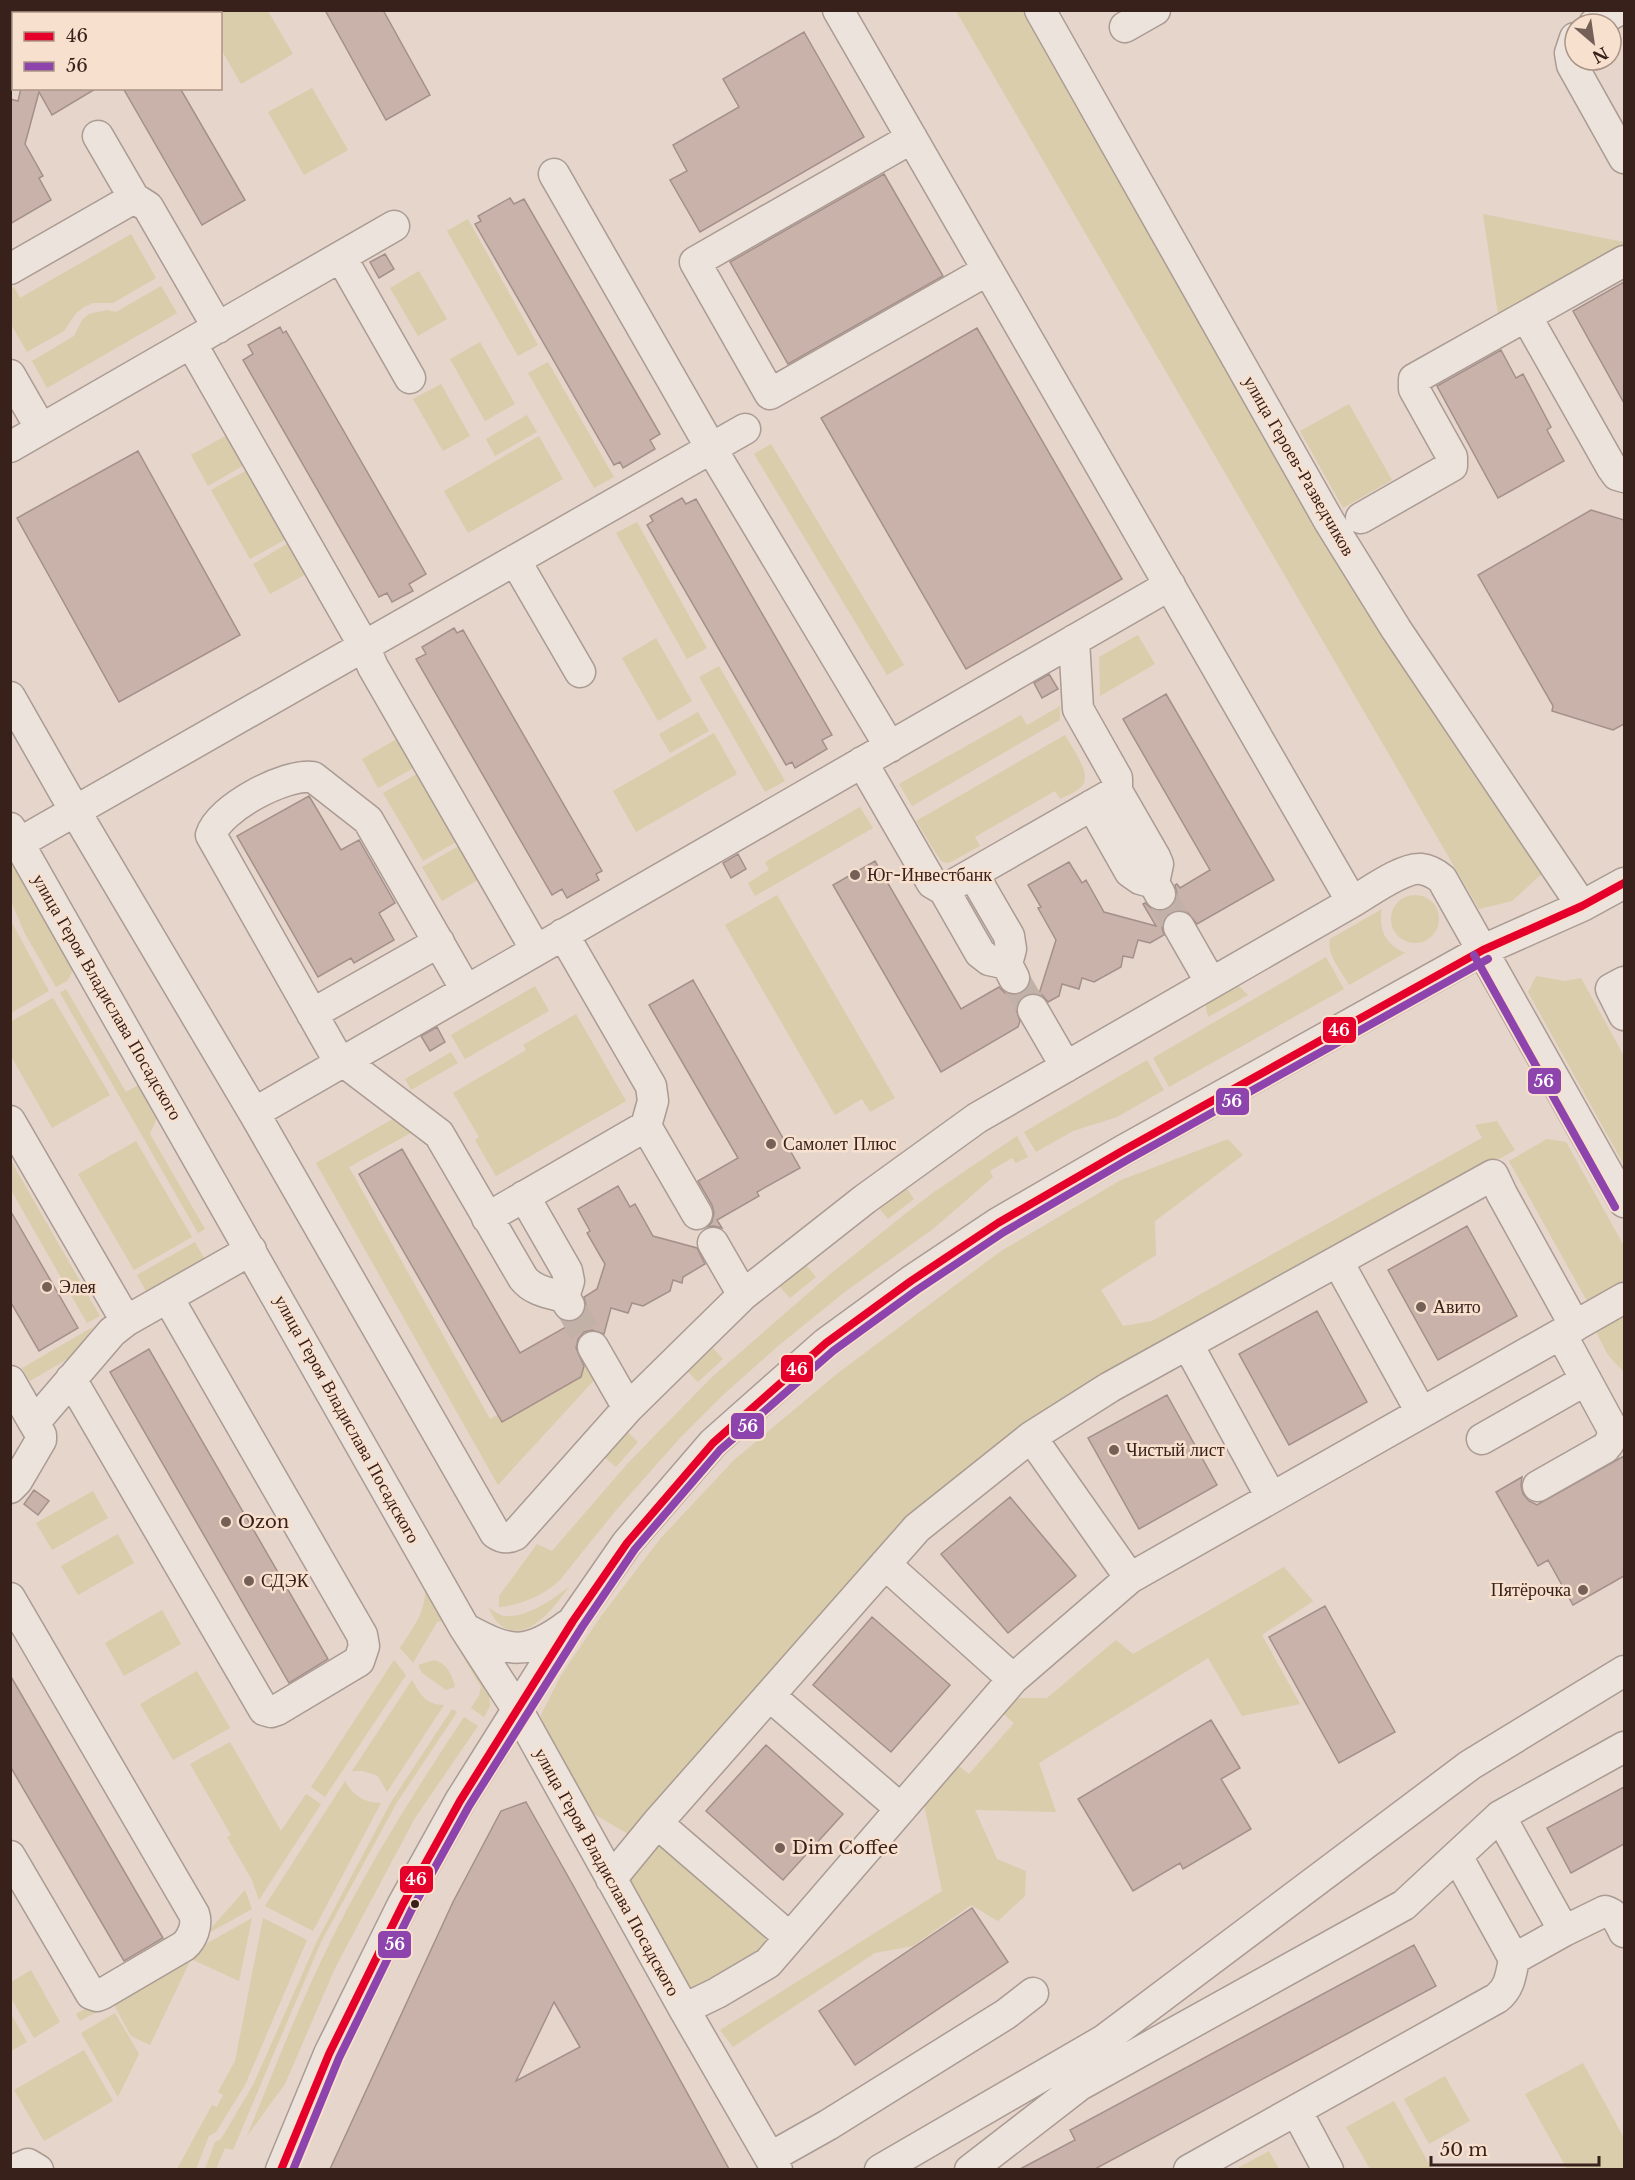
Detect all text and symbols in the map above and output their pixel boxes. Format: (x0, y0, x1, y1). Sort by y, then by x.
legend (12, 12, 222, 90)
north arrow (1563, 12, 1623, 72)
text: 46 (66, 25, 88, 47)
text: N (1589, 43, 1612, 68)
text: 56 (66, 55, 88, 77)
street label: улица Героев-Разведчиков (1238, 372, 1360, 560)
place label: Юг-Инвестбанк (867, 864, 992, 886)
marker: Юг-Инвестбанк (848, 868, 862, 882)
street label: улица Героя Владислава Посадского (27, 870, 187, 1124)
line badge: 46 (1322, 1016, 1357, 1044)
text: 46 (1328, 1020, 1350, 1040)
line badge: 56 (1527, 1067, 1562, 1095)
text: 56 (1534, 1071, 1554, 1091)
line badge: 56 (1215, 1087, 1250, 1116)
text: 56 (1222, 1091, 1242, 1111)
place label: Самолет Плюс (783, 1133, 897, 1155)
marker: Самолет Плюс (764, 1137, 778, 1151)
place label: Элея (59, 1276, 96, 1298)
marker: Элея (40, 1280, 54, 1294)
street label: улица Героя Владислава Посадского (269, 1291, 425, 1547)
place label: Авито (1433, 1296, 1481, 1318)
marker: Авито (1414, 1300, 1428, 1314)
line badge: 46 (780, 1354, 814, 1383)
text: 46 (786, 1359, 808, 1379)
line badge: 56 (730, 1412, 765, 1440)
text: 56 (738, 1416, 758, 1436)
place label: Чистый лист (1126, 1439, 1225, 1461)
marker: Чистый лист (1107, 1443, 1121, 1457)
place label: Ozon (238, 1511, 289, 1533)
marker: Ozon (219, 1515, 233, 1529)
place label: СДЭК (261, 1570, 310, 1592)
marker: СДЭК (242, 1574, 256, 1588)
place label: Пятёрочка (1491, 1579, 1571, 1601)
marker: Пятёрочка (1576, 1583, 1590, 1597)
street label: улица Героя Владислава Посадского (529, 1744, 685, 2000)
place label: Dim Coffee (792, 1837, 898, 1859)
marker: Dim Coffee (773, 1841, 787, 1855)
line badge: 46 (399, 1865, 434, 1894)
text: 46 (405, 1869, 427, 1889)
unlabelled marker (409, 1898, 421, 1910)
line badge: 56 (377, 1930, 412, 1959)
text: 56 (385, 1934, 405, 1954)
scale bar (1431, 2129, 1599, 2167)
text: 50 m (1440, 2139, 1488, 2161)

